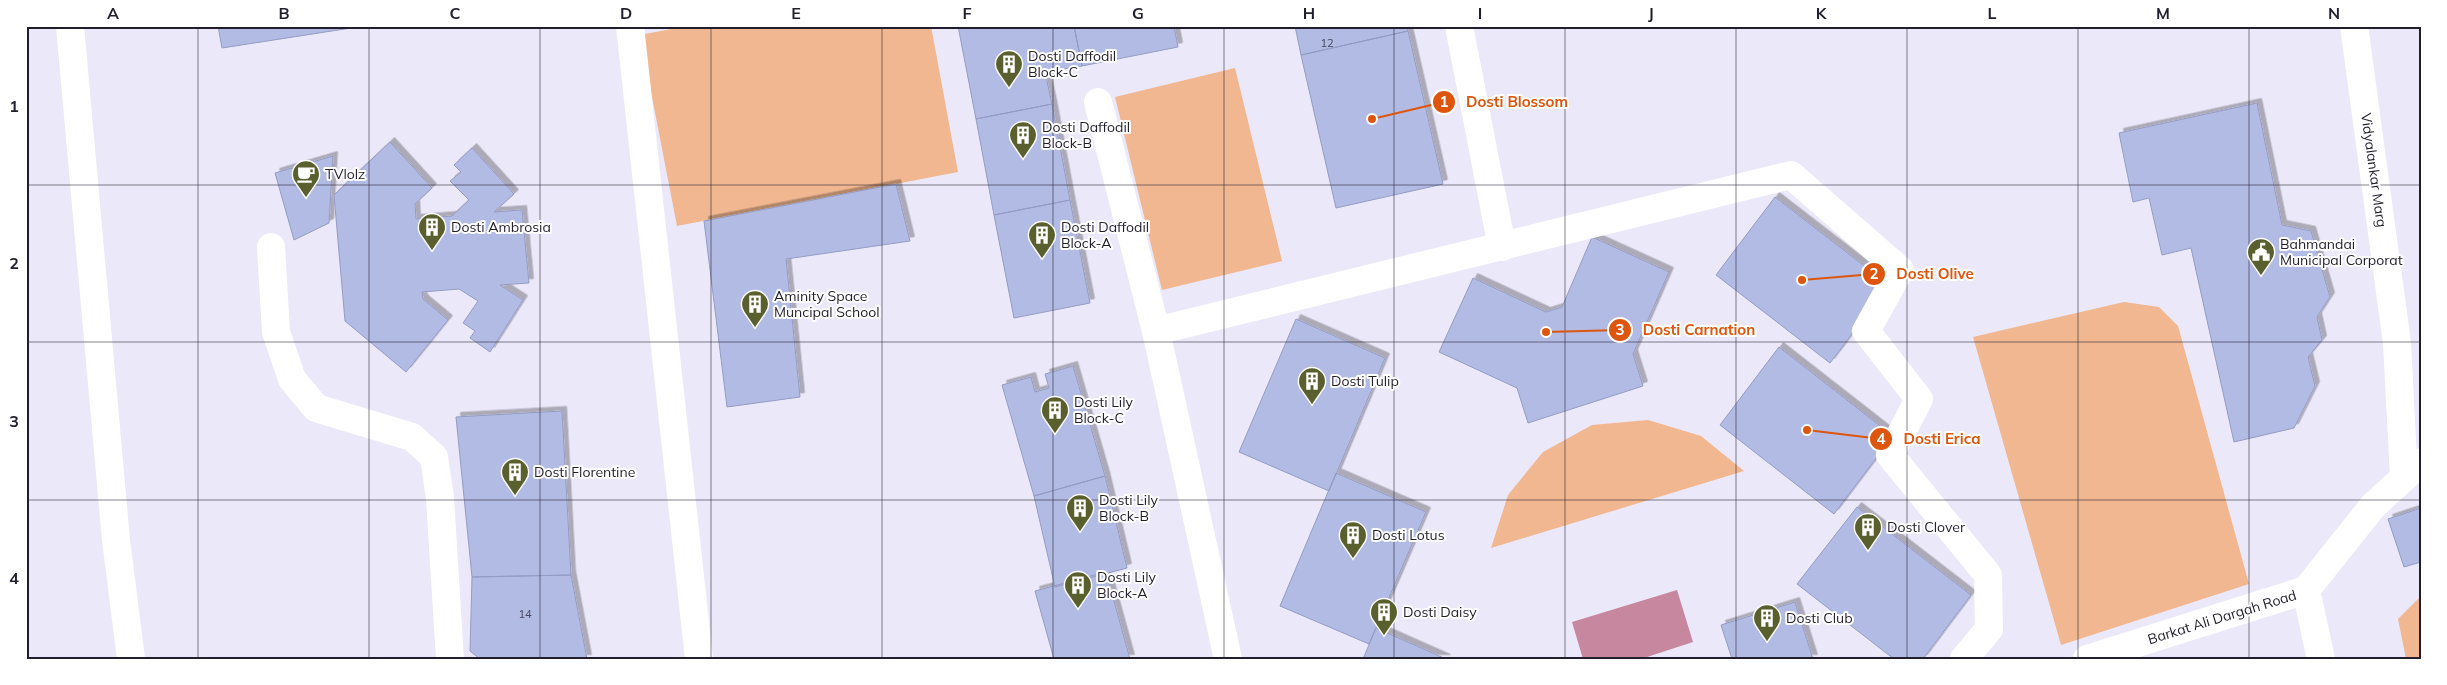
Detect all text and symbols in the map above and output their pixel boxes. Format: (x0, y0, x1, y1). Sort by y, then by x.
text: A (107, 3, 119, 23)
text: B (278, 3, 290, 23)
text: C (450, 3, 461, 23)
text: D (620, 3, 632, 23)
text: E (791, 3, 801, 23)
text: F (962, 3, 972, 23)
text: G (1132, 3, 1144, 23)
text: H (1303, 3, 1315, 23)
text: I (1478, 3, 1482, 23)
text: J (1648, 3, 1654, 23)
text: K (1816, 3, 1828, 23)
text: L (1988, 3, 1997, 23)
text: M (2156, 3, 2170, 23)
text: N (2328, 3, 2340, 23)
house number: 12 (1320, 36, 1334, 50)
place label: Dosti Daffodil Block-C (1028, 47, 1116, 81)
building icon: Dosti Daffodil Block-C (994, 49, 1024, 88)
callout: Dosti Blossom (1431, 87, 1578, 117)
text: 1 (1439, 92, 1449, 111)
text: Dosti Blossom (1466, 92, 1568, 111)
text: 1 (9, 96, 19, 116)
street label: Vidyalankar Marg (2357, 112, 2391, 228)
place label: Dosti Daffodil Block-B (1042, 118, 1130, 152)
building icon: Dosti Daffodil Block-B (1008, 120, 1038, 159)
cafe icon: TVlolz (291, 159, 321, 198)
place label: TVlolz (325, 165, 365, 183)
building icon: Dosti Ambrosia (417, 212, 447, 251)
place label: Dosti Ambrosia (451, 218, 551, 236)
place label: Dosti Daffodil Block-A (1061, 218, 1149, 252)
building icon: Dosti Daffodil Block-A (1027, 220, 1057, 259)
place label: Bahmandai Municipal Corporat (2280, 235, 2403, 269)
public building icon: Bahmandai Municipal Corporat (2246, 237, 2276, 276)
text: 2 (9, 253, 19, 273)
callout: Dosti Olive (1862, 259, 1984, 289)
text: 2 (1869, 264, 1879, 283)
text: Dosti Olive (1896, 264, 1974, 283)
place label: Aminity Space Muncipal School (774, 287, 880, 321)
building icon: Aminity Space Muncipal School (740, 289, 770, 328)
callout: Dosti Carnation (1608, 315, 1765, 345)
text: 3 (1615, 320, 1625, 339)
text: Dosti Carnation (1643, 320, 1755, 339)
building icon: Dosti Tulip (1297, 366, 1327, 405)
place label: Dosti Tulip (1331, 372, 1399, 390)
place label: Dosti Lily Block-C (1074, 393, 1134, 427)
building icon: Dosti Lily Block-C (1040, 395, 1070, 434)
text: 3 (9, 411, 19, 431)
callout: Dosti Erica (1868, 424, 1990, 454)
text: 4 (1876, 429, 1886, 448)
text: Dosti Erica (1903, 429, 1981, 448)
building icon: Dosti Florentine (500, 457, 530, 496)
place label: Dosti Florentine (534, 463, 635, 481)
place label: Dosti Lily Block-B (1099, 491, 1159, 525)
building icon: Dosti Lily Block-B (1065, 493, 1095, 532)
building icon: Dosti Clover (1853, 512, 1883, 551)
place label: Dosti Clover (1887, 518, 1966, 536)
building icon: Dosti Lotus (1338, 520, 1368, 559)
place label: Dosti Lotus (1372, 526, 1445, 544)
text: 4 (9, 568, 19, 588)
place label: Dosti Lily Block-A (1097, 568, 1157, 602)
building icon: Dosti Lily Block-A (1063, 570, 1093, 609)
street label: Barkat Ali Dargah Road (2145, 586, 2299, 648)
building icon: Dosti Daisy (1369, 597, 1399, 636)
place label: Dosti Daisy (1403, 603, 1477, 621)
building icon: Dosti Club (1752, 603, 1782, 642)
house number: 14 (518, 607, 532, 621)
place label: Dosti Club (1786, 609, 1853, 627)

